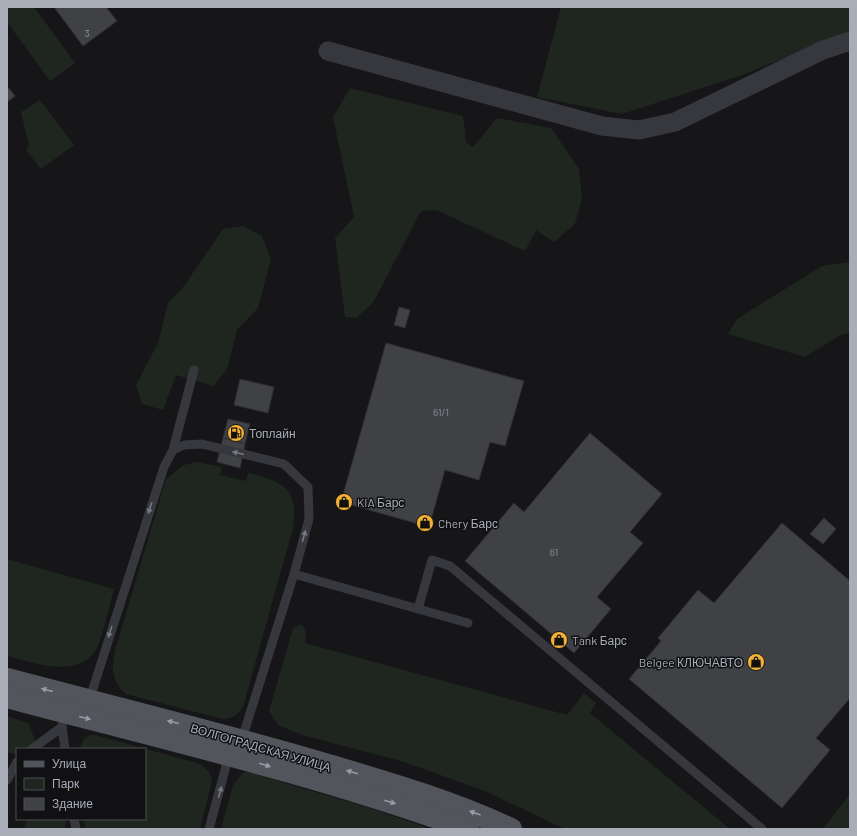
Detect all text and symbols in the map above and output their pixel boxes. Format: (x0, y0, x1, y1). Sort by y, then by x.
house number: 3 (84, 27, 90, 39)
house number: 61/1 (433, 406, 449, 418)
fuel station icon: Топлайн (226, 423, 246, 443)
place label: Топлайн (249, 426, 296, 440)
one-way arrow (232, 450, 244, 456)
shop icon: KIA Барс (334, 492, 354, 512)
place label: KIA Барс (357, 495, 404, 510)
one-way arrow (147, 503, 153, 515)
shop icon: Chery Барс (415, 513, 435, 533)
place label: Chery Барс (438, 516, 498, 531)
one-way arrow (301, 530, 307, 542)
house number: 61 (550, 546, 558, 558)
one-way arrow (107, 626, 113, 638)
shop icon: Tank Барс (549, 630, 569, 650)
place label: Tank Барс (572, 633, 627, 648)
shop icon: Belgee КЛЮЧАВТО (746, 652, 766, 672)
place label: Belgee КЛЮЧАВТО (639, 655, 743, 669)
one-way arrow (41, 686, 53, 692)
one-way arrow (79, 715, 92, 721)
one-way arrow (167, 719, 179, 725)
street label: ВОЛГОГРАДСКАЯ УЛИЦА (189, 720, 333, 775)
legend (16, 748, 146, 820)
text: Улица (52, 756, 86, 771)
one-way arrow (260, 762, 272, 768)
one-way arrow (346, 769, 358, 775)
text: Парк (52, 776, 80, 791)
one-way arrow (217, 786, 223, 798)
text: Здание (52, 796, 93, 811)
one-way arrow (384, 799, 396, 805)
one-way arrow (469, 809, 481, 815)

